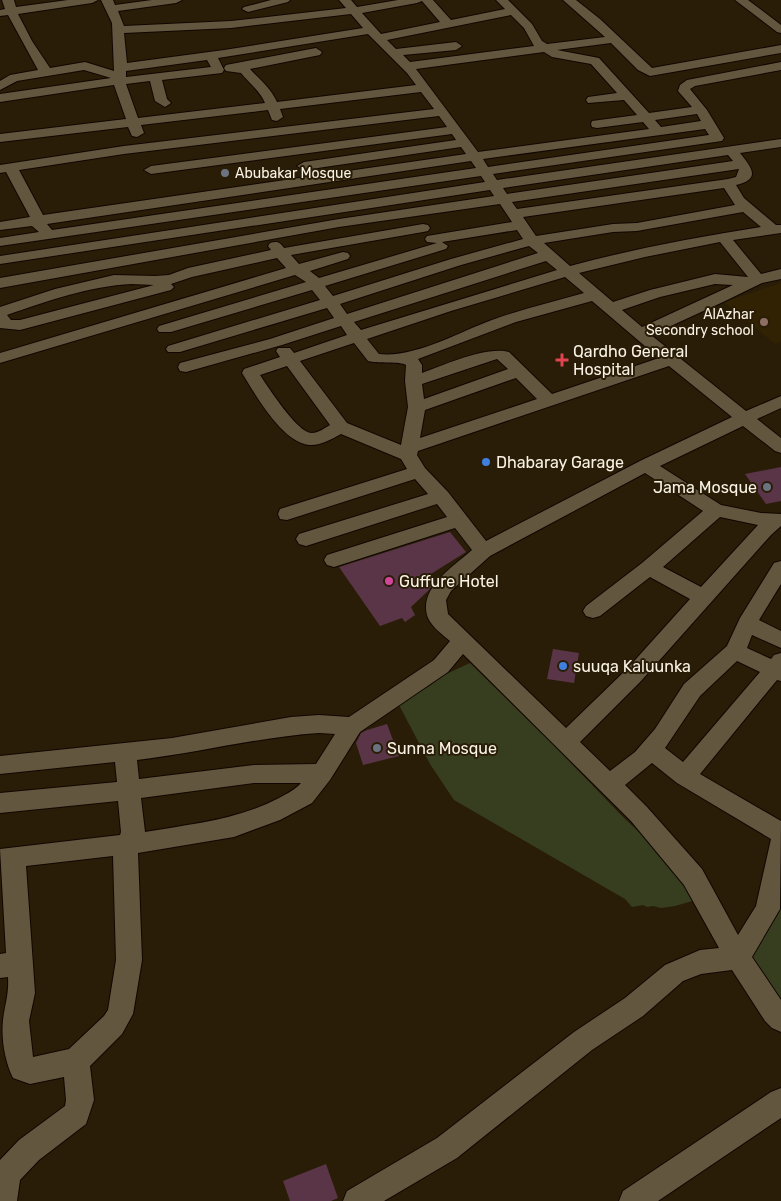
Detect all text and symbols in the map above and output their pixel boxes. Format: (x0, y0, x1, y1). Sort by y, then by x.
place label: Abubakar Mosque (235, 165, 352, 182)
marker: Abubakar Mosque (219, 167, 231, 179)
place label: AlAzhar Secondry school (646, 306, 755, 339)
marker: AlAzhar Secondry school (758, 316, 770, 328)
place label: Qardho General Hospital (573, 342, 688, 379)
marker: Qardho General Hospital (555, 353, 569, 367)
place label: Dhabaray Garage (496, 453, 624, 472)
marker: Dhabaray Garage (480, 456, 492, 468)
place label: Jama Mosque (653, 478, 757, 497)
marker: Jama Mosque (761, 481, 773, 493)
place label: Guffure Hotel (399, 572, 499, 591)
marker: Guffure Hotel (383, 575, 395, 587)
place label: suuqa Kaluunka (573, 657, 691, 676)
marker: suuqa Kaluunka (557, 660, 569, 672)
place label: Sunna Mosque (387, 739, 497, 758)
marker: Sunna Mosque (371, 742, 383, 754)

